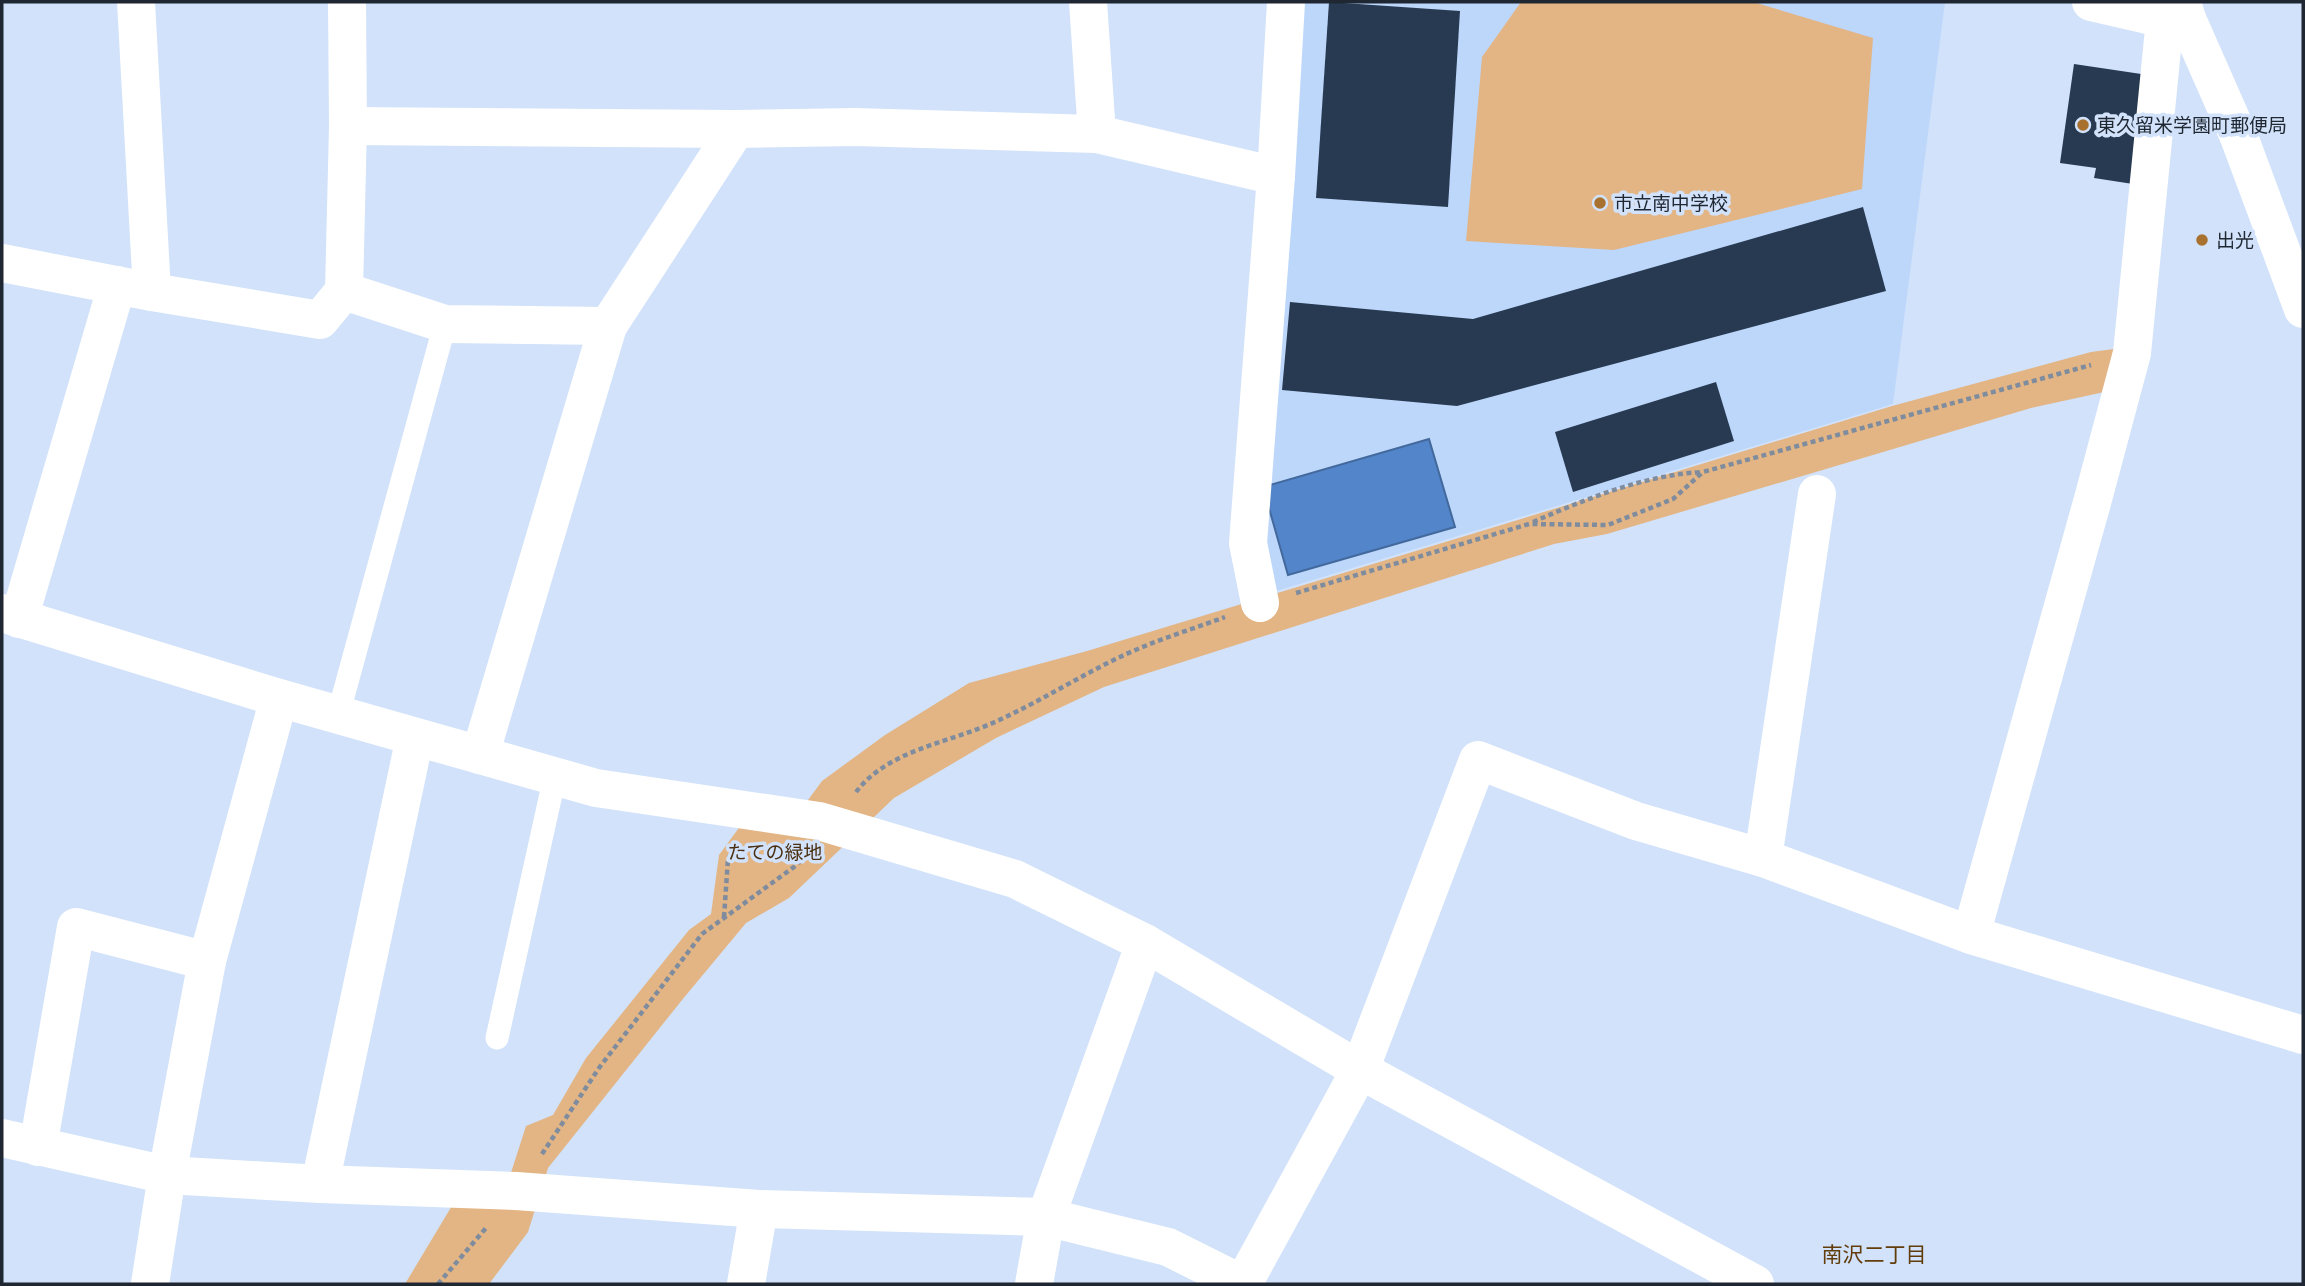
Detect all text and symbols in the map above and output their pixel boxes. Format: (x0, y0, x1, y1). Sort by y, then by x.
place label: 東久留米学園町郵便局 (2097, 112, 2287, 138)
marker: 東久留米学園町郵便局 (2075, 117, 2091, 133)
place label: 市立南中学校 (1614, 190, 1728, 216)
marker: 市立南中学校 (1592, 195, 1608, 211)
place label: 出光 (2216, 227, 2254, 253)
marker: 出光 (2194, 232, 2210, 248)
park label: たての緑地 (727, 839, 823, 865)
district label: 南沢二丁目 (1822, 1240, 1927, 1268)

